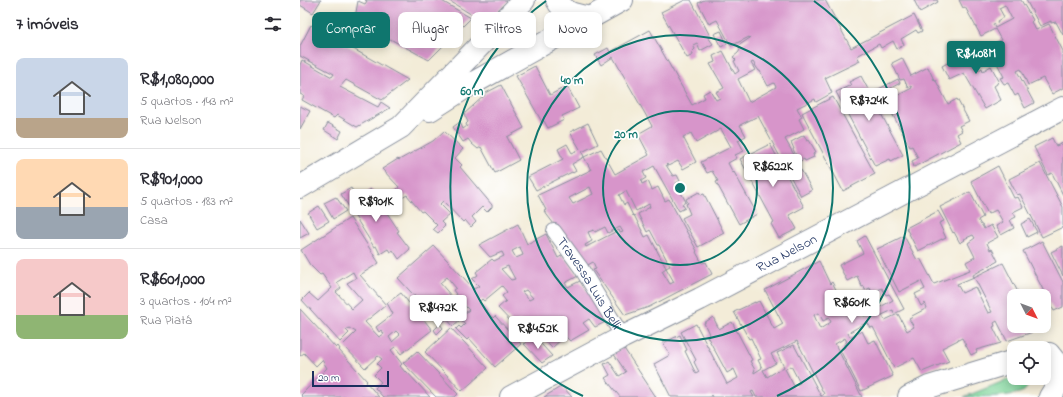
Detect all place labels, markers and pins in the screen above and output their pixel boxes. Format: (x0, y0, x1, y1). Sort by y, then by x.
pin: R$1.08M (939, 41, 1013, 75)
pin: R$724K (836, 88, 902, 122)
pin: R$622K (740, 154, 806, 188)
centre of rings (673, 181, 687, 195)
pin: R$901K (343, 189, 409, 223)
pin: R$601K (819, 290, 885, 324)
pin: R$472K (405, 295, 471, 329)
pin: R$452K (505, 316, 571, 350)

